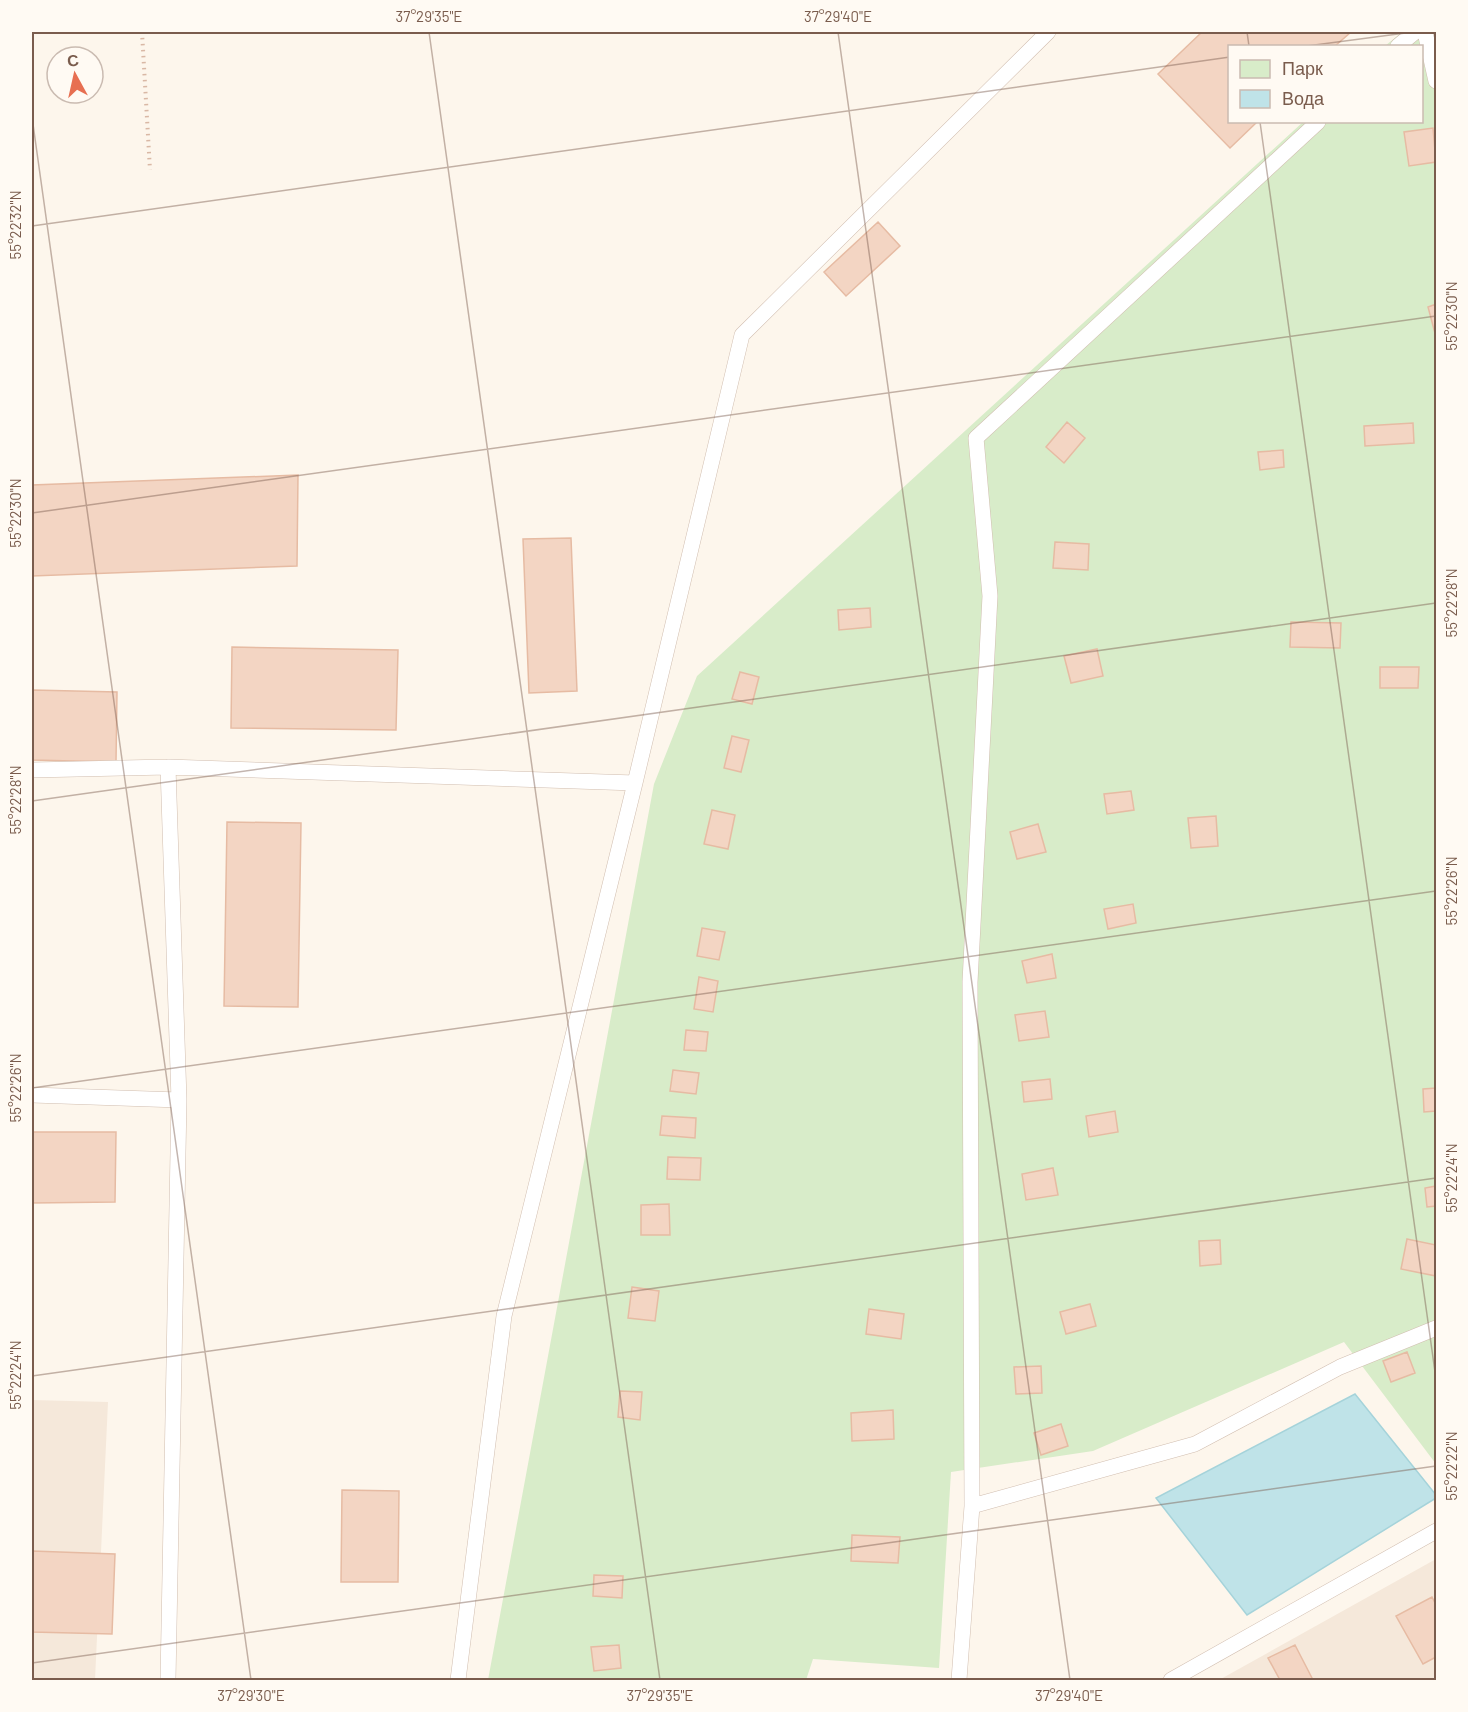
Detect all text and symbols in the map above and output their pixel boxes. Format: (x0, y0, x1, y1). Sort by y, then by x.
text: 37°29'35"E (396, 7, 462, 25)
text: 37°29'40"E (804, 7, 872, 25)
north arrow (45, 45, 105, 105)
legend (1228, 45, 1423, 123)
text: С (66, 49, 80, 70)
text: Парк (1282, 57, 1323, 79)
text: Вода (1282, 87, 1325, 109)
text: 55°22'32"N (6, 190, 24, 260)
text: 55°22'30"N (1442, 281, 1460, 351)
text: 55°22'30"N (6, 478, 24, 548)
text: 55°22'28"N (1442, 568, 1460, 638)
text: 55°22'28"N (6, 765, 24, 835)
text: 55°22'26"N (1442, 856, 1460, 926)
text: 55°22'26"N (6, 1053, 24, 1123)
text: 55°22'24"N (1442, 1143, 1460, 1213)
text: 55°22'24"N (6, 1340, 24, 1410)
text: 55°22'22"N (1442, 1431, 1460, 1501)
text: 37°29'30"E (217, 1686, 285, 1704)
text: 37°29'35"E (627, 1686, 693, 1704)
text: 37°29'40"E (1035, 1686, 1103, 1704)

